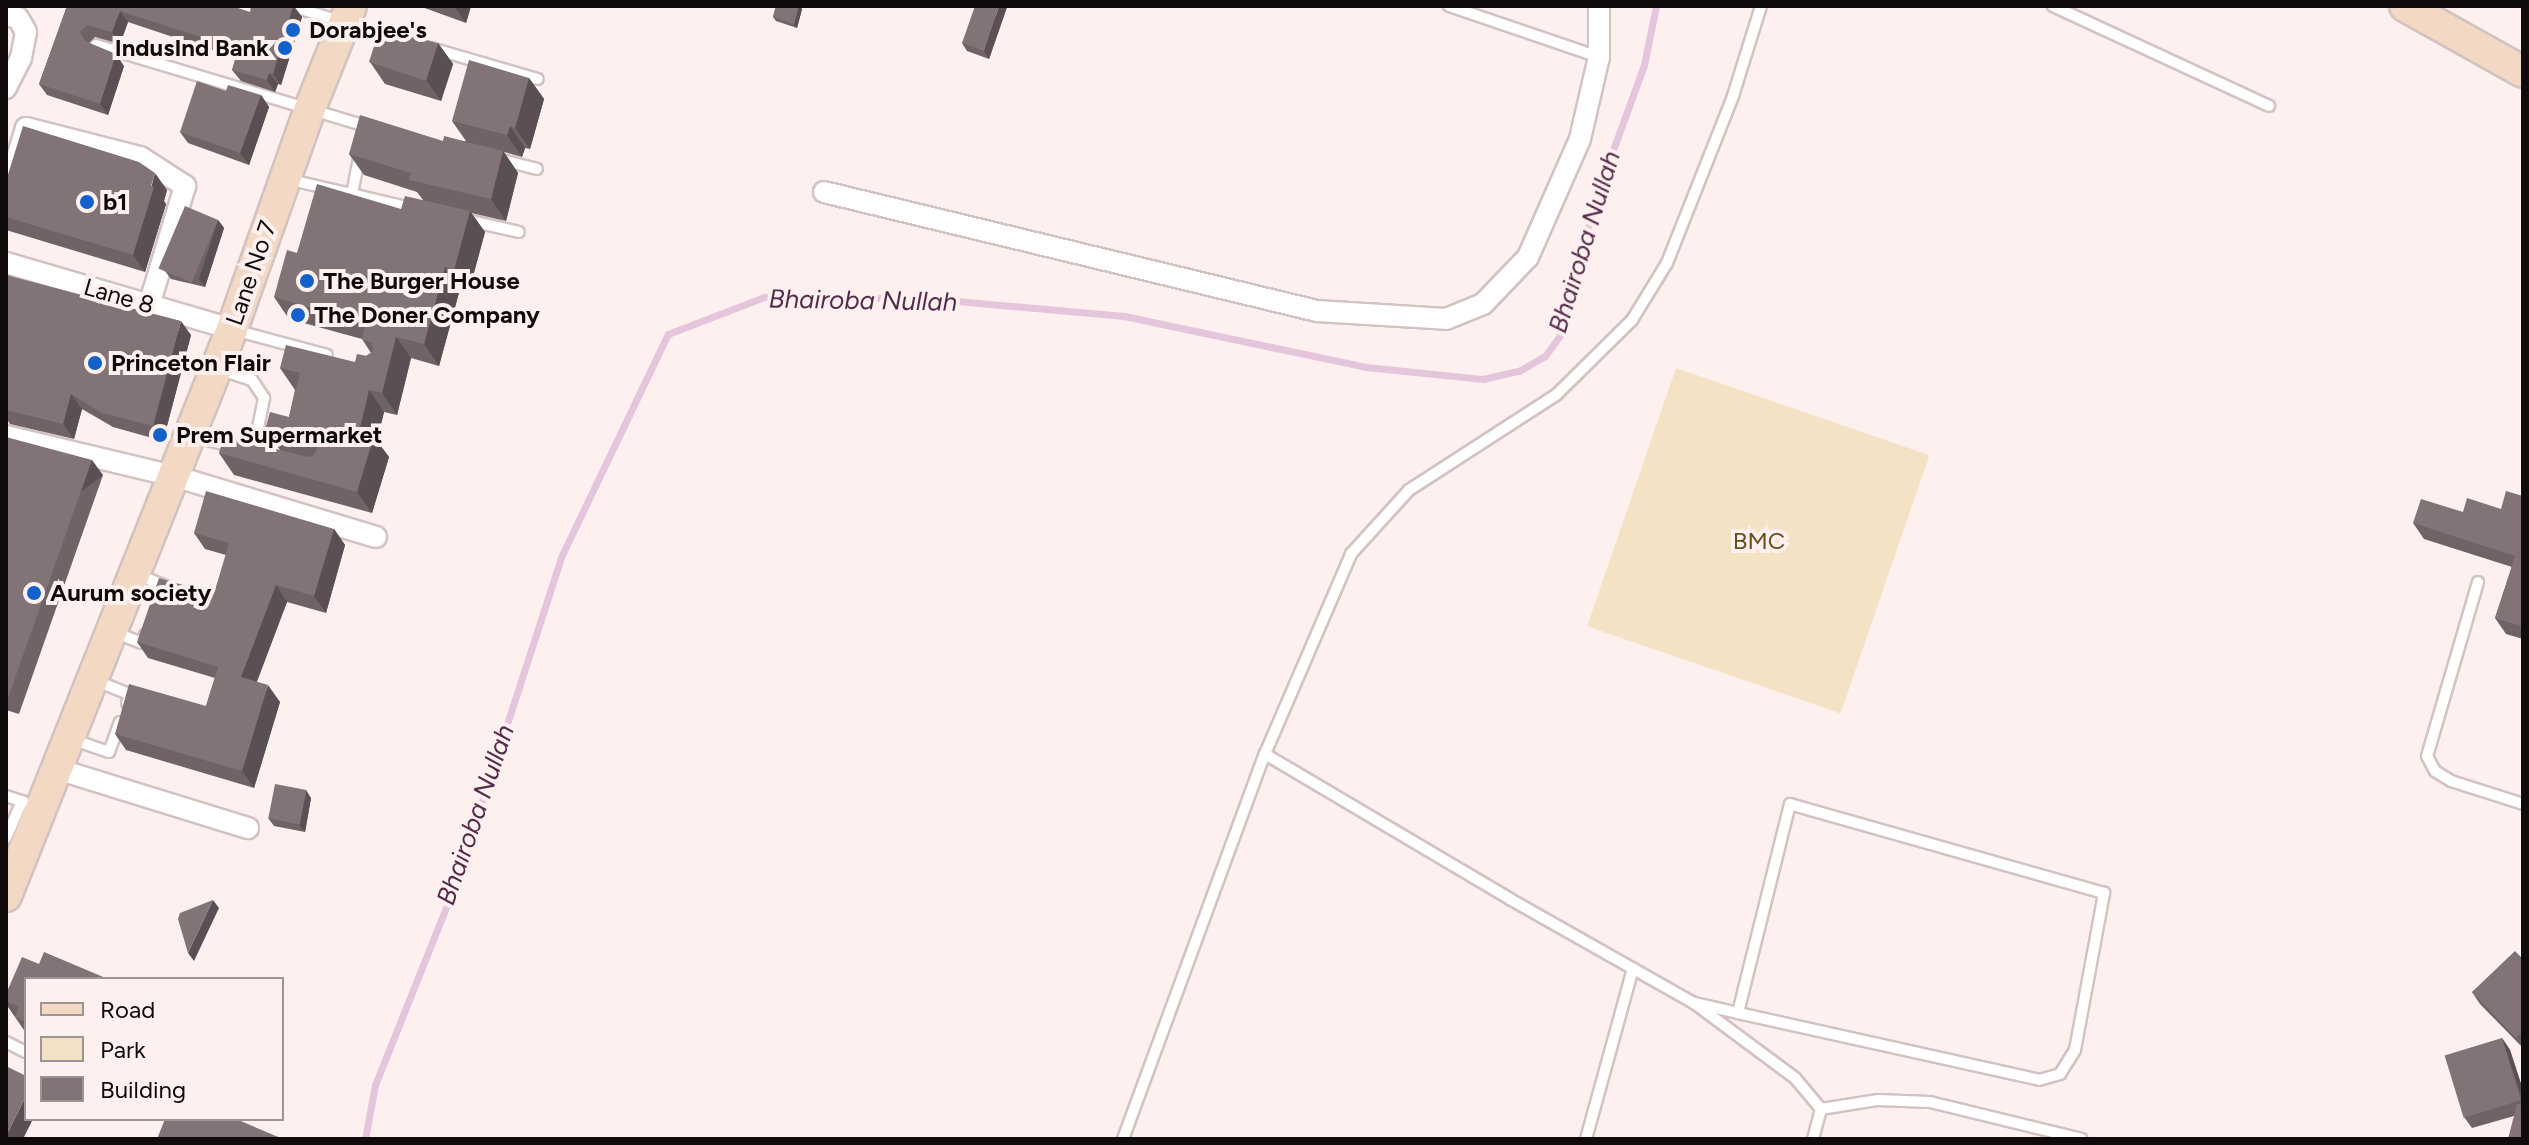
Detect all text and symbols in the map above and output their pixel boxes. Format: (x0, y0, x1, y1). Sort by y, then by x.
place label: Dorabjee's (309, 16, 427, 44)
marker: Dorabjee's (284, 21, 302, 39)
place label: IndusInd Bank (115, 34, 269, 62)
marker: IndusInd Bank (276, 39, 294, 57)
water label: Bhairoba Nullah (1543, 147, 1627, 337)
place label: b1 (103, 188, 127, 216)
marker: b1 (78, 193, 96, 211)
street label: Lane No 7 (220, 217, 282, 329)
place label: The Burger House (323, 267, 520, 295)
street label: Lane 8 (80, 272, 158, 320)
marker: The Burger House (298, 272, 316, 290)
water label: Bhairoba Nullah (768, 284, 958, 318)
place label: The Doner Company (314, 301, 540, 329)
marker: The Doner Company (289, 306, 307, 324)
place label: Princeton Flair (111, 349, 271, 377)
marker: Princeton Flair (86, 354, 104, 372)
place label: Prem Supermarket (176, 421, 383, 449)
marker: Prem Supermarket (151, 426, 169, 444)
park label: BMC (1733, 527, 1785, 555)
place label: Aurum society (50, 579, 211, 607)
marker: Aurum society (25, 584, 43, 602)
water label: Bhairoba Nullah (431, 721, 521, 909)
legend (24, 977, 284, 1121)
text: Road (100, 995, 155, 1024)
text: Park (100, 1035, 146, 1064)
text: Building (100, 1075, 186, 1104)

